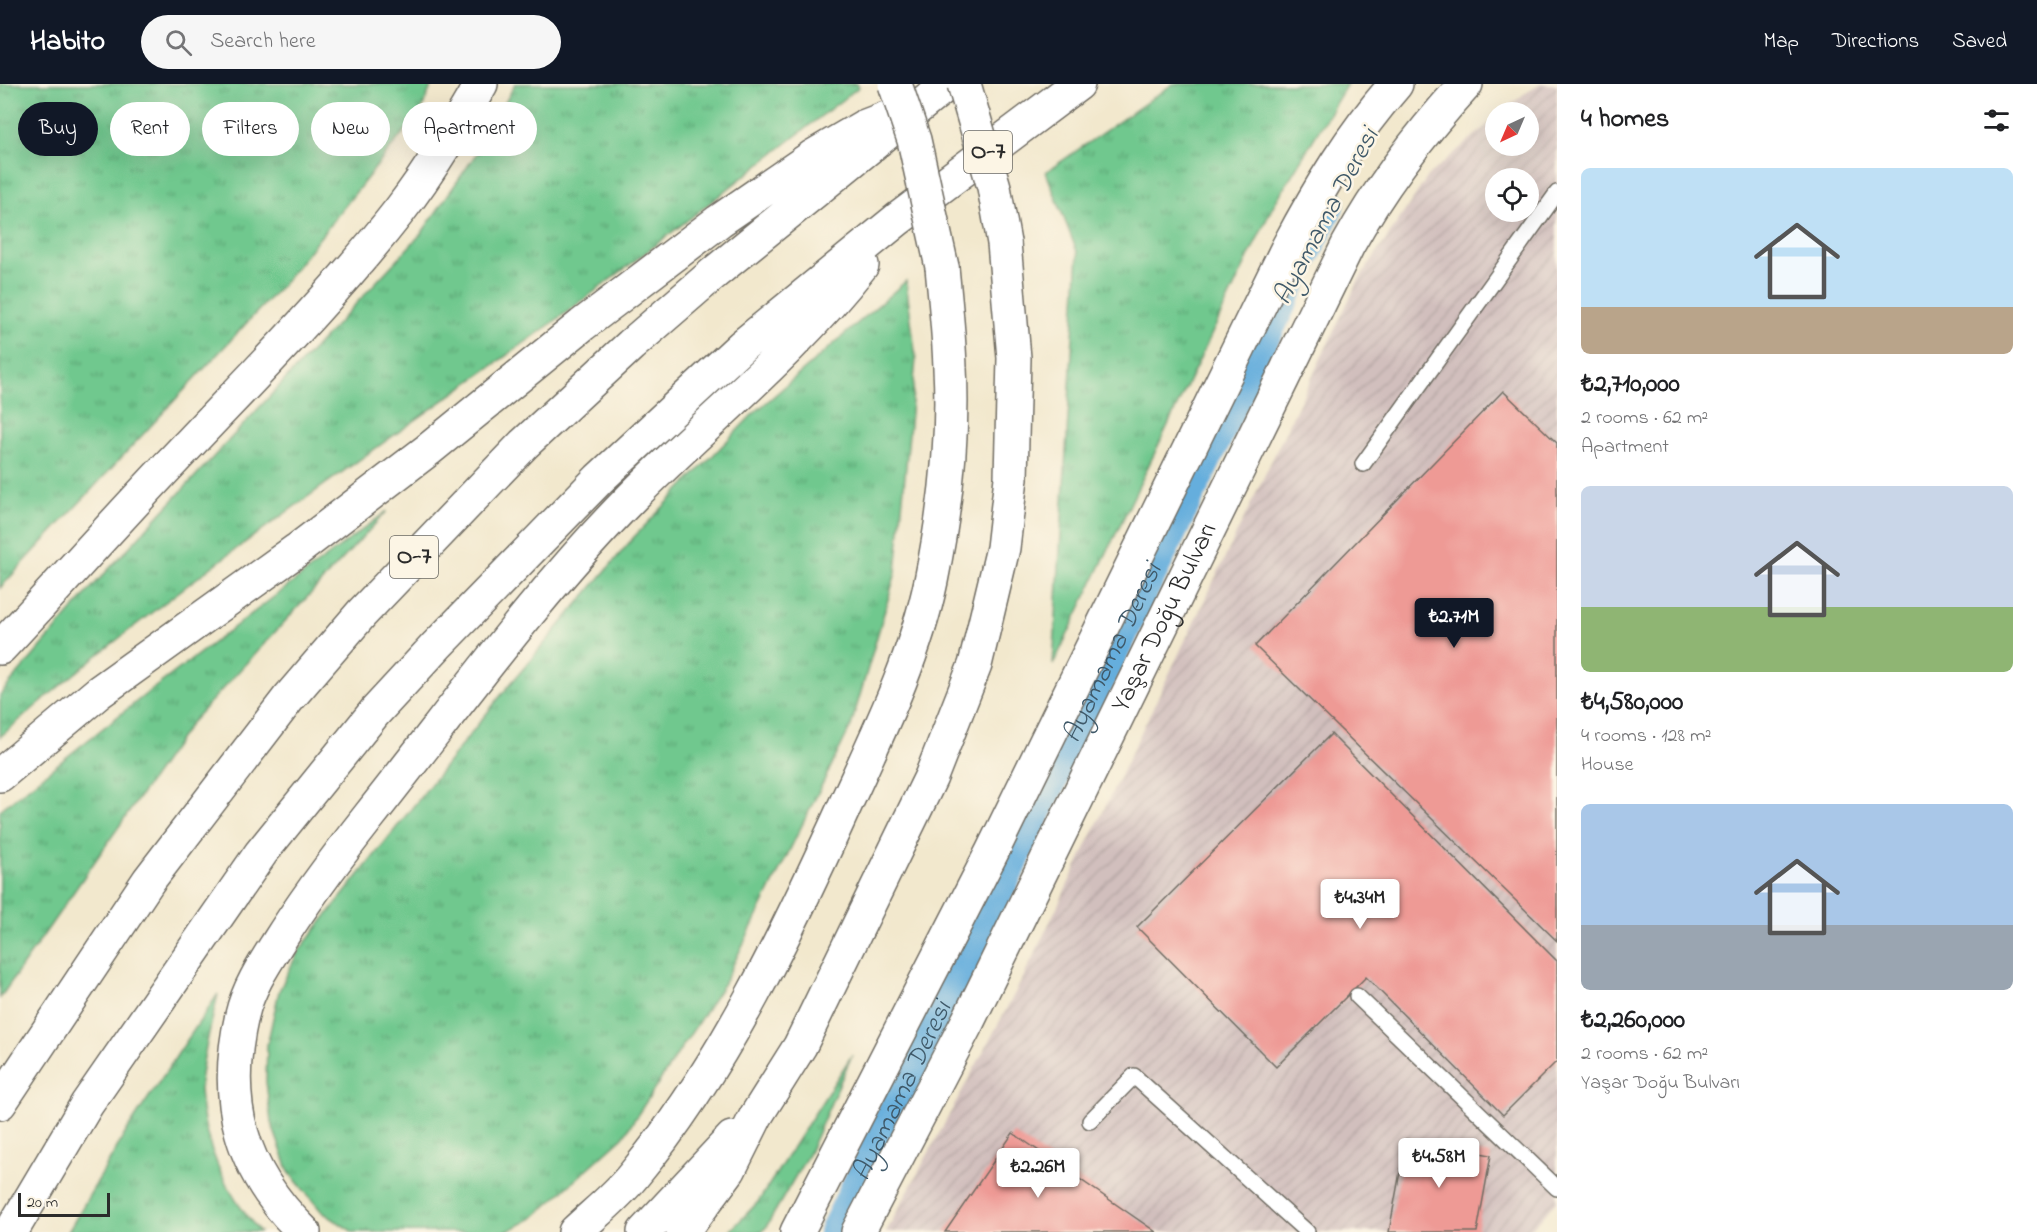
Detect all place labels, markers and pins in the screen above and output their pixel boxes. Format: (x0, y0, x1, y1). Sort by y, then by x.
pin: ₺2.71M (1405, 598, 1503, 649)
pin: ₺4.34M (1311, 879, 1409, 930)
pin: ₺4.58M (1390, 1138, 1488, 1189)
pin: ₺2.26M (989, 1148, 1087, 1199)

